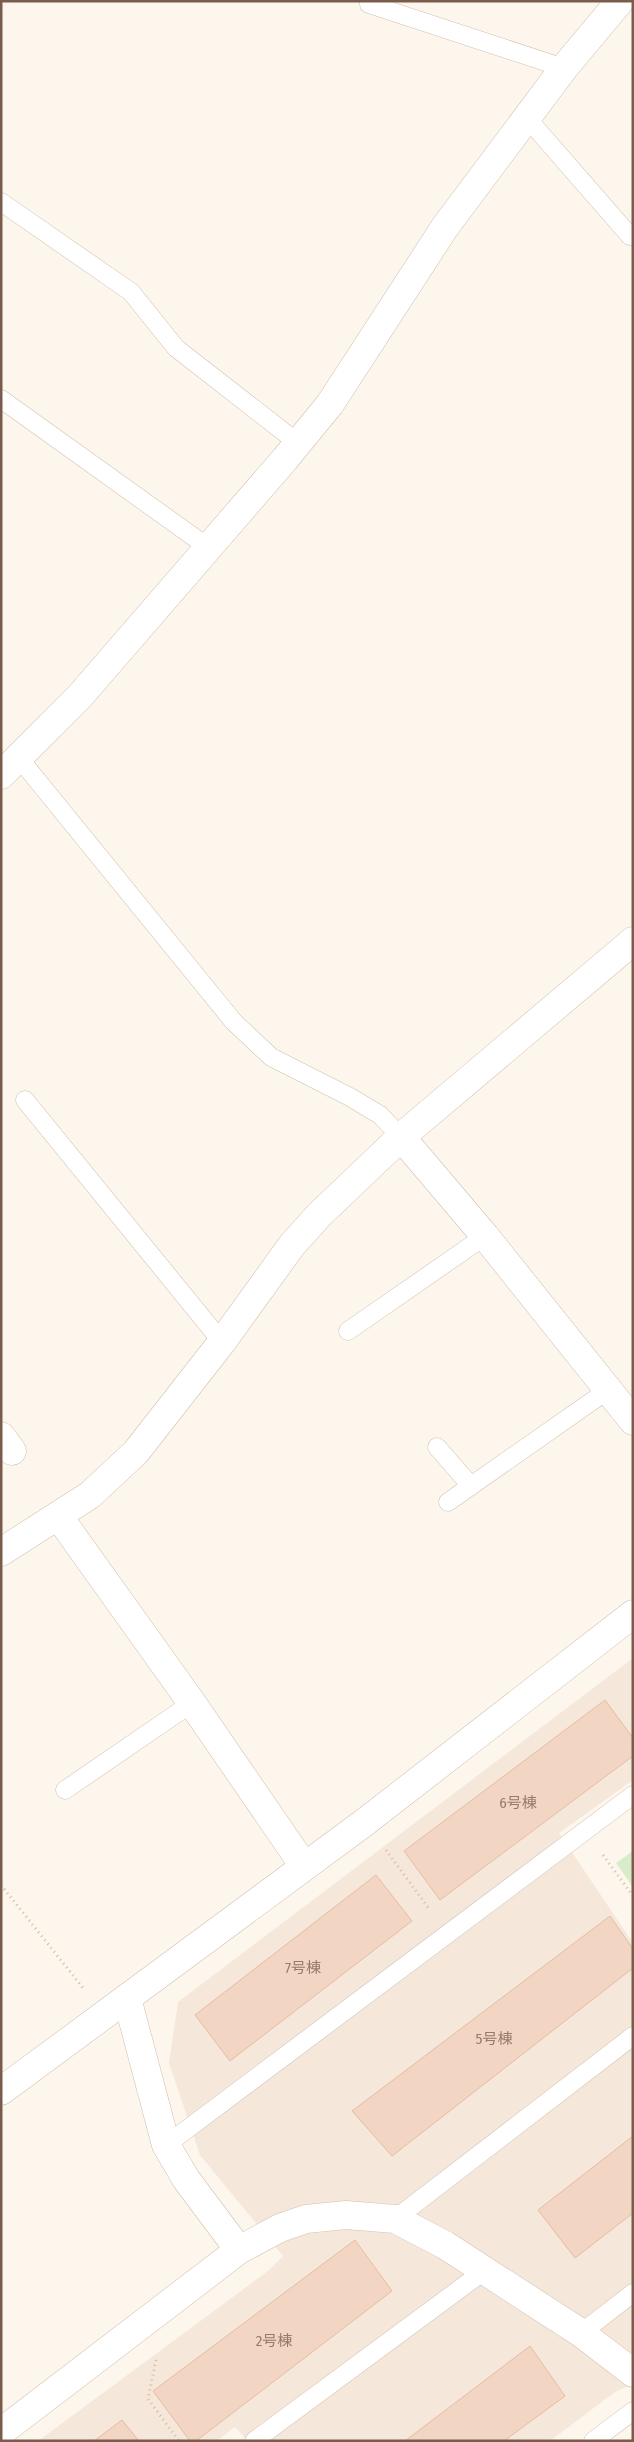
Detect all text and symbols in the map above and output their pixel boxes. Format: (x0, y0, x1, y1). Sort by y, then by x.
house number: 6号棟 (499, 1794, 537, 1812)
house number: 7号棟 (285, 1959, 321, 1977)
house number: 5号棟 (476, 2030, 512, 2048)
house number: 2号棟 (256, 2332, 292, 2350)

